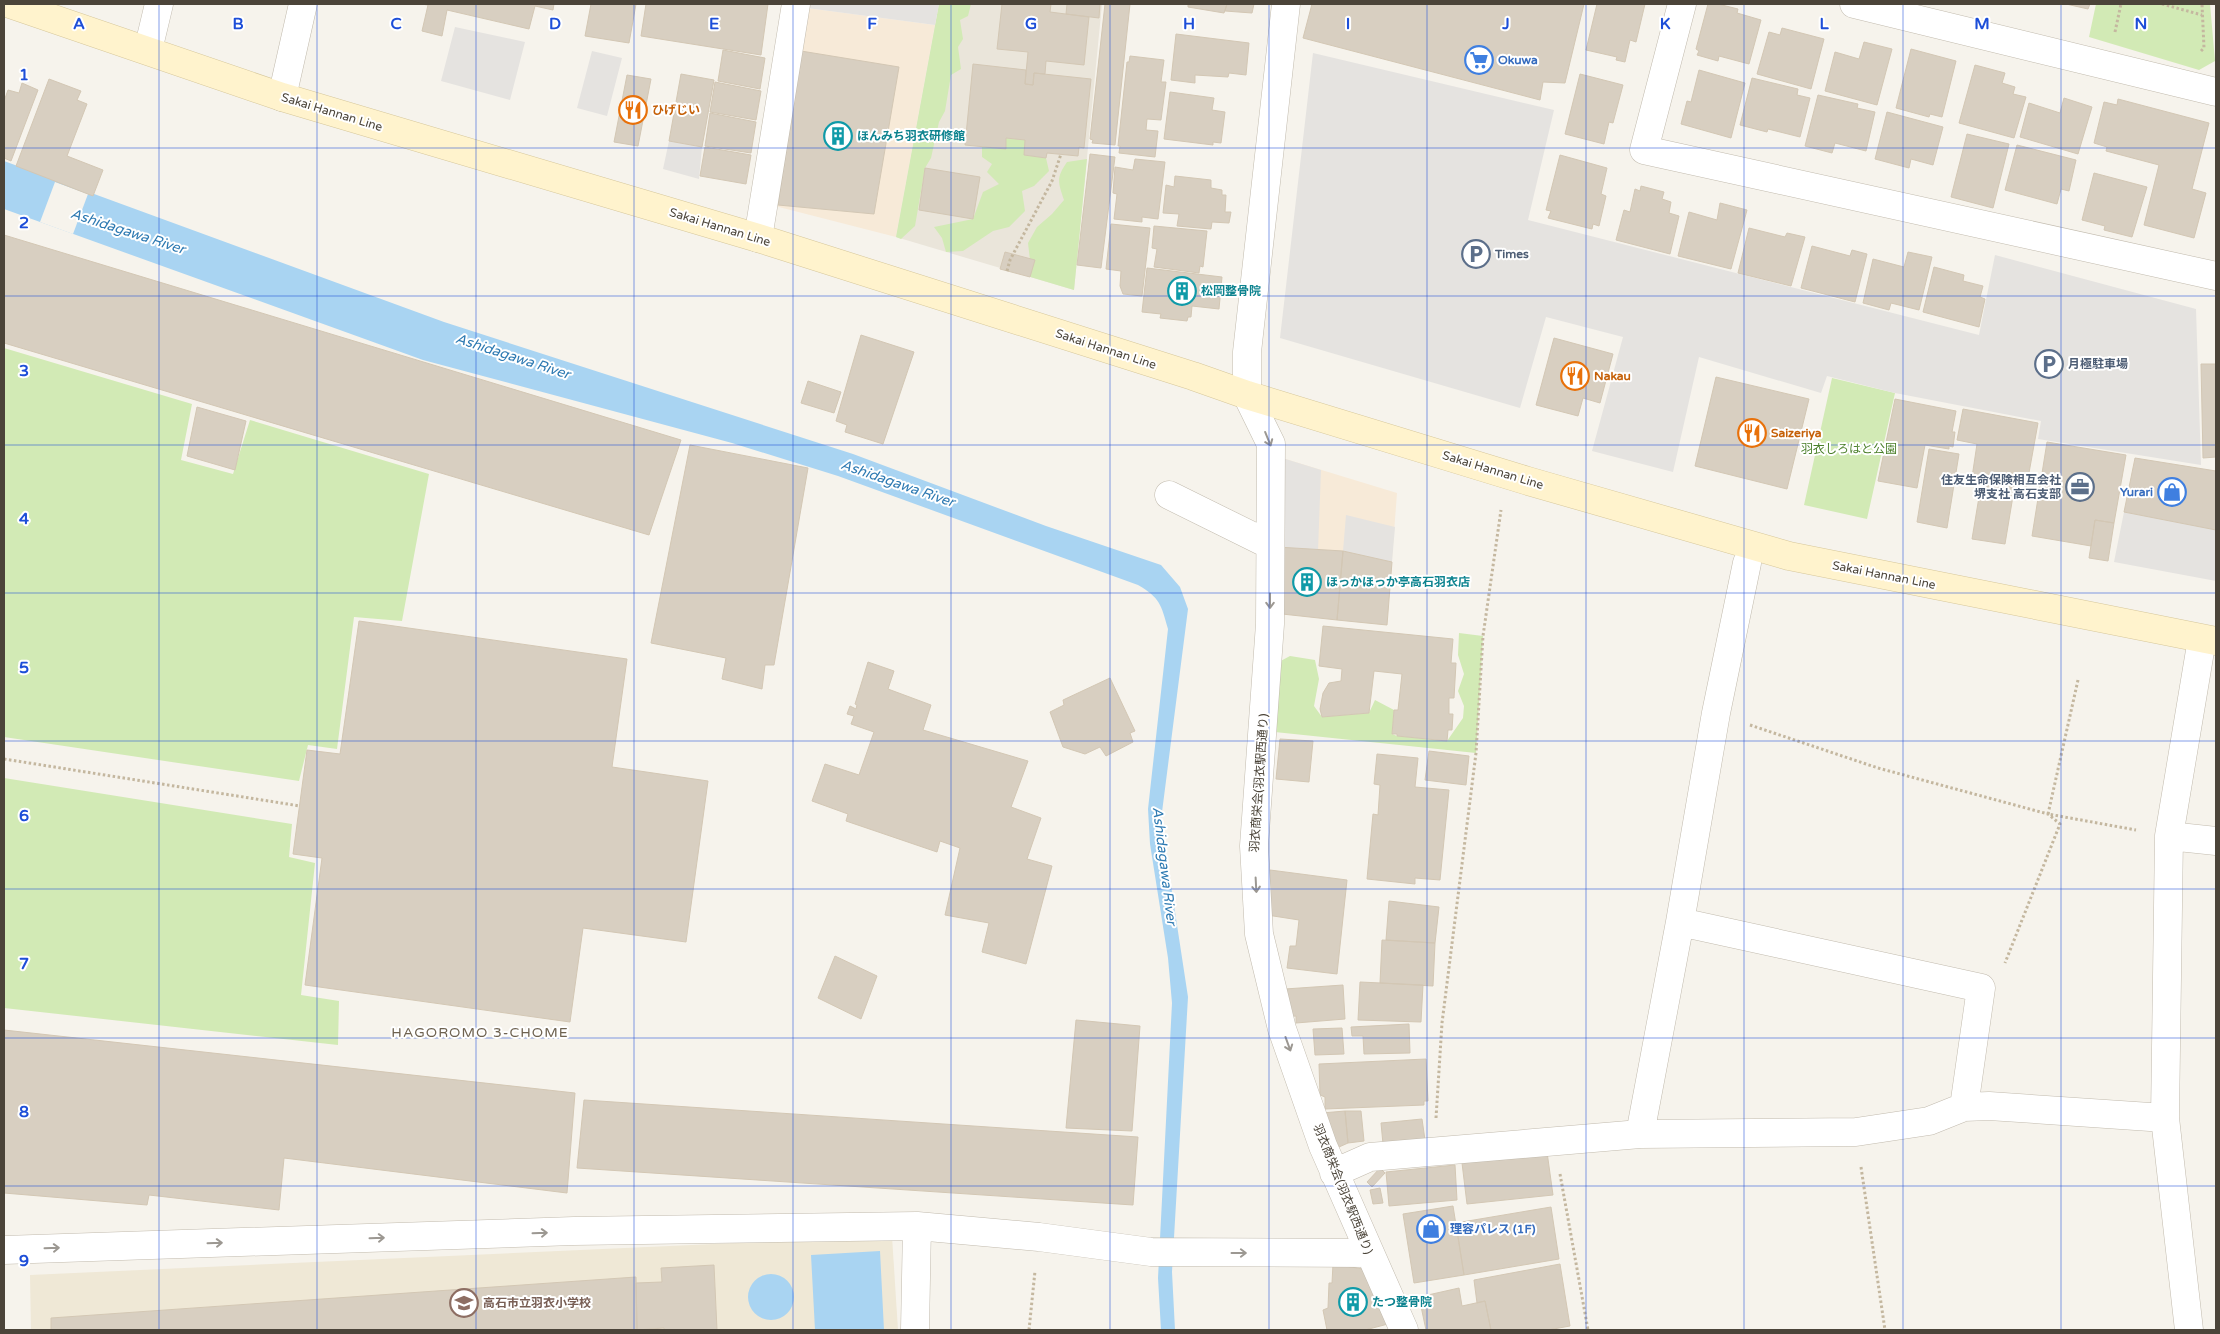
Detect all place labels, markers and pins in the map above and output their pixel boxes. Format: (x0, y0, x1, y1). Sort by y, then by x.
supermarket icon: Okuwa (1464, 45, 1494, 75)
place label: Okuwa (1498, 53, 1538, 67)
restaurant icon: ひげじい (618, 95, 648, 125)
place label: ひげじい (652, 103, 700, 117)
building icon: ほんみち羽衣研修館 (823, 121, 853, 151)
place label: ほんみち羽衣研修館 (857, 129, 965, 143)
parking icon: Times (1461, 239, 1491, 269)
place label: Times (1494, 247, 1529, 261)
building icon: 松岡整骨院 (1167, 276, 1197, 306)
place label: 松岡整骨院 (1201, 284, 1261, 298)
parking icon: 月極駐車場 (2034, 349, 2064, 379)
place label: 月極駐車場 (2068, 357, 2128, 371)
restaurant icon: Nakau (1560, 361, 1590, 391)
place label: Nakau (1594, 369, 1631, 383)
restaurant icon: Saizeriya (1737, 418, 1767, 448)
place label: Saizeriya (1771, 426, 1822, 441)
office icon: 住友生命保険相互会社 堺支社 高石支部 (2065, 472, 2095, 502)
place label: 住友生命保険相互会社 堺支社 高石支部 (1941, 473, 2061, 501)
shop icon: Yurari (2157, 477, 2187, 507)
place label: Yurari (2120, 485, 2153, 499)
building icon: ほっかほっか亭高石羽衣店 (1292, 567, 1322, 597)
place label: ほっかほっか亭高石羽衣店 (1326, 575, 1470, 589)
shop icon: 理容パレス (1F) (1416, 1214, 1446, 1244)
place label: 理容パレス (1F) (1450, 1222, 1536, 1236)
building icon: たつ整骨院 (1338, 1287, 1368, 1317)
school or university icon: 高石市立羽衣小学校 (449, 1288, 479, 1318)
place label: たつ整骨院 (1372, 1295, 1432, 1309)
place label: 高石市立羽衣小学校 (483, 1296, 591, 1310)

